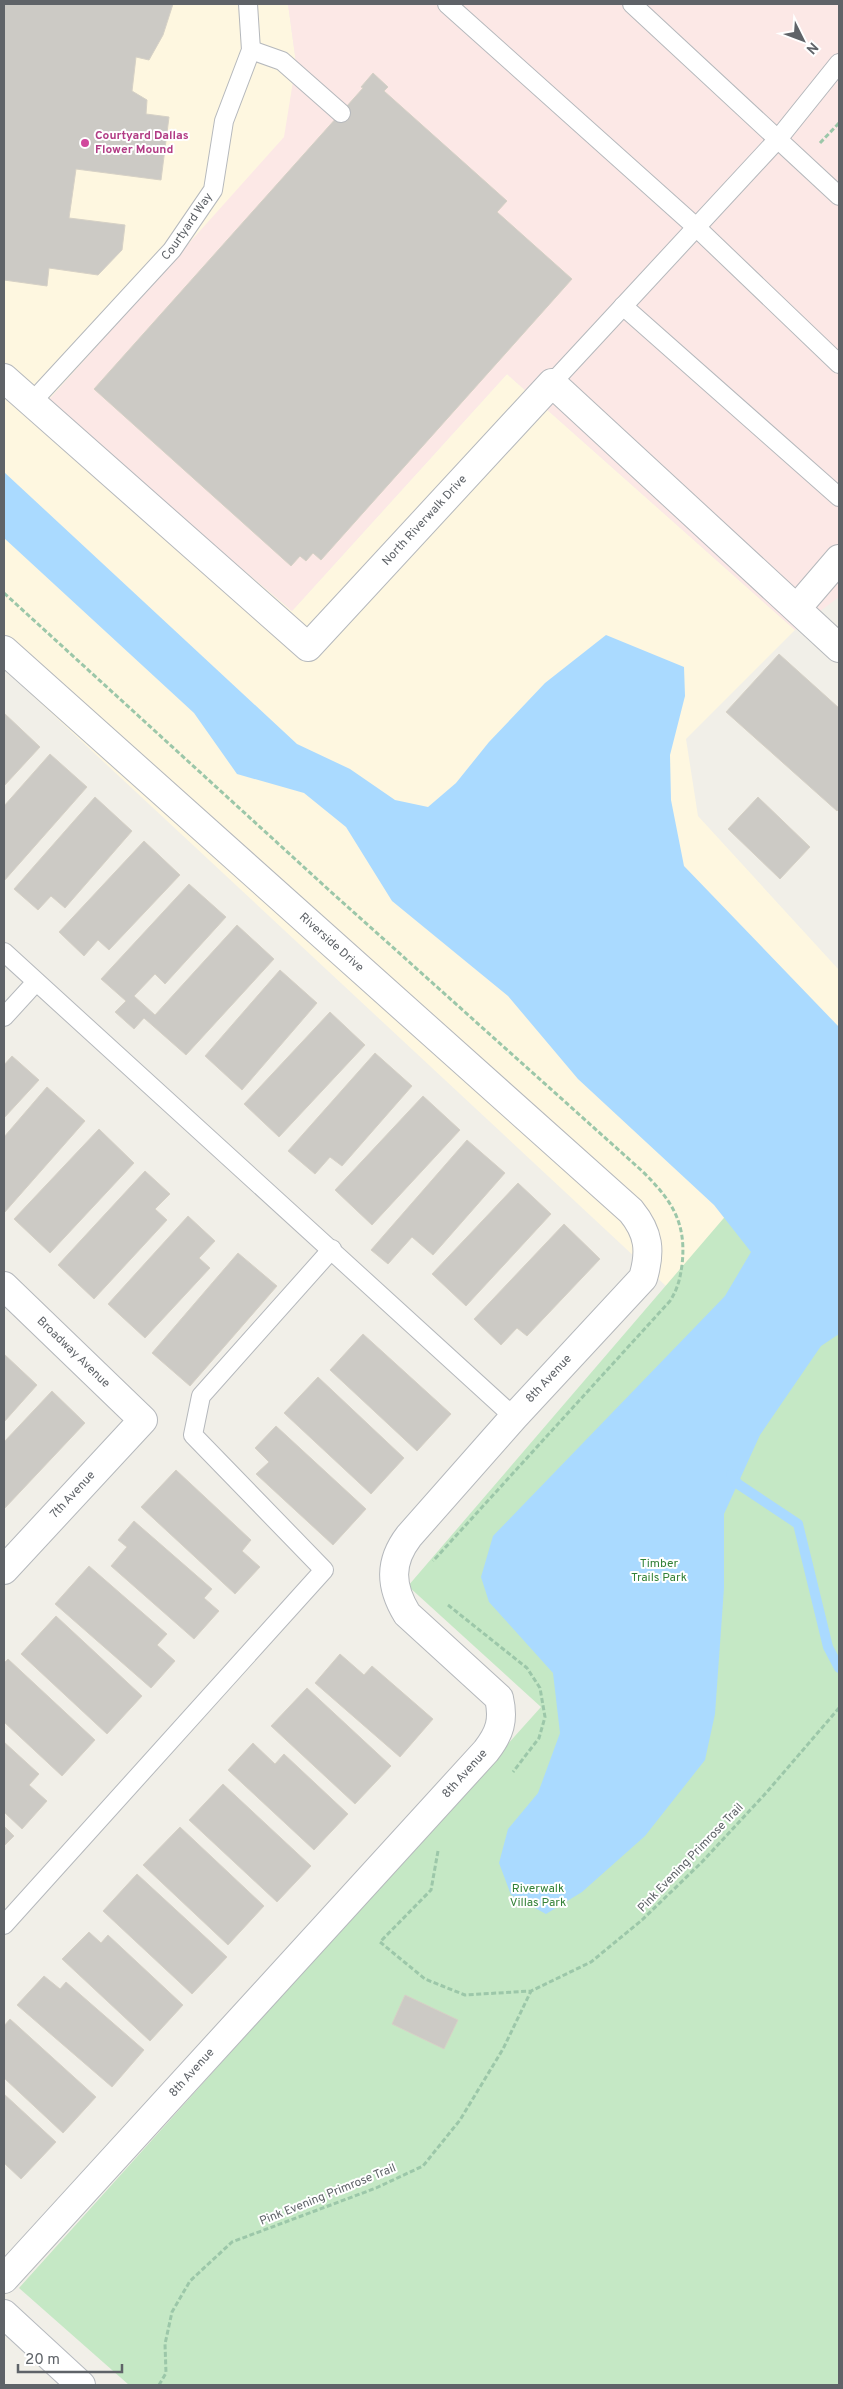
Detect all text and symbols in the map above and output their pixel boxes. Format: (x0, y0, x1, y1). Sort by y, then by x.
north arrow (778, 15, 828, 65)
text: N (802, 38, 821, 57)
place label: Courtyard Dallas Flower Mound (95, 128, 189, 158)
marker: Courtyard Dallas Flower Mound (79, 137, 91, 149)
street label: Courtyard Way (158, 190, 217, 264)
street label: North Riverwalk Drive (379, 472, 471, 569)
street label: Riverside Drive (295, 910, 367, 976)
street label: Broadway Avenue (33, 1314, 113, 1392)
street label: 8th Avenue (522, 1351, 576, 1407)
street label: 7th Avenue (47, 1468, 99, 1522)
park label: Timber Trails Park (631, 1556, 687, 1586)
street label: 8th Avenue (439, 1746, 491, 1802)
street label: Pink Evening Primrose Trail (635, 1800, 747, 1916)
park label: Riverwalk Villas Park (510, 1881, 566, 1911)
street label: 8th Avenue (166, 2045, 218, 2101)
street label: Pink Evening Primrose Trail (257, 2160, 399, 2230)
scale bar (18, 2342, 121, 2374)
text: 20 m (25, 2351, 60, 2370)

